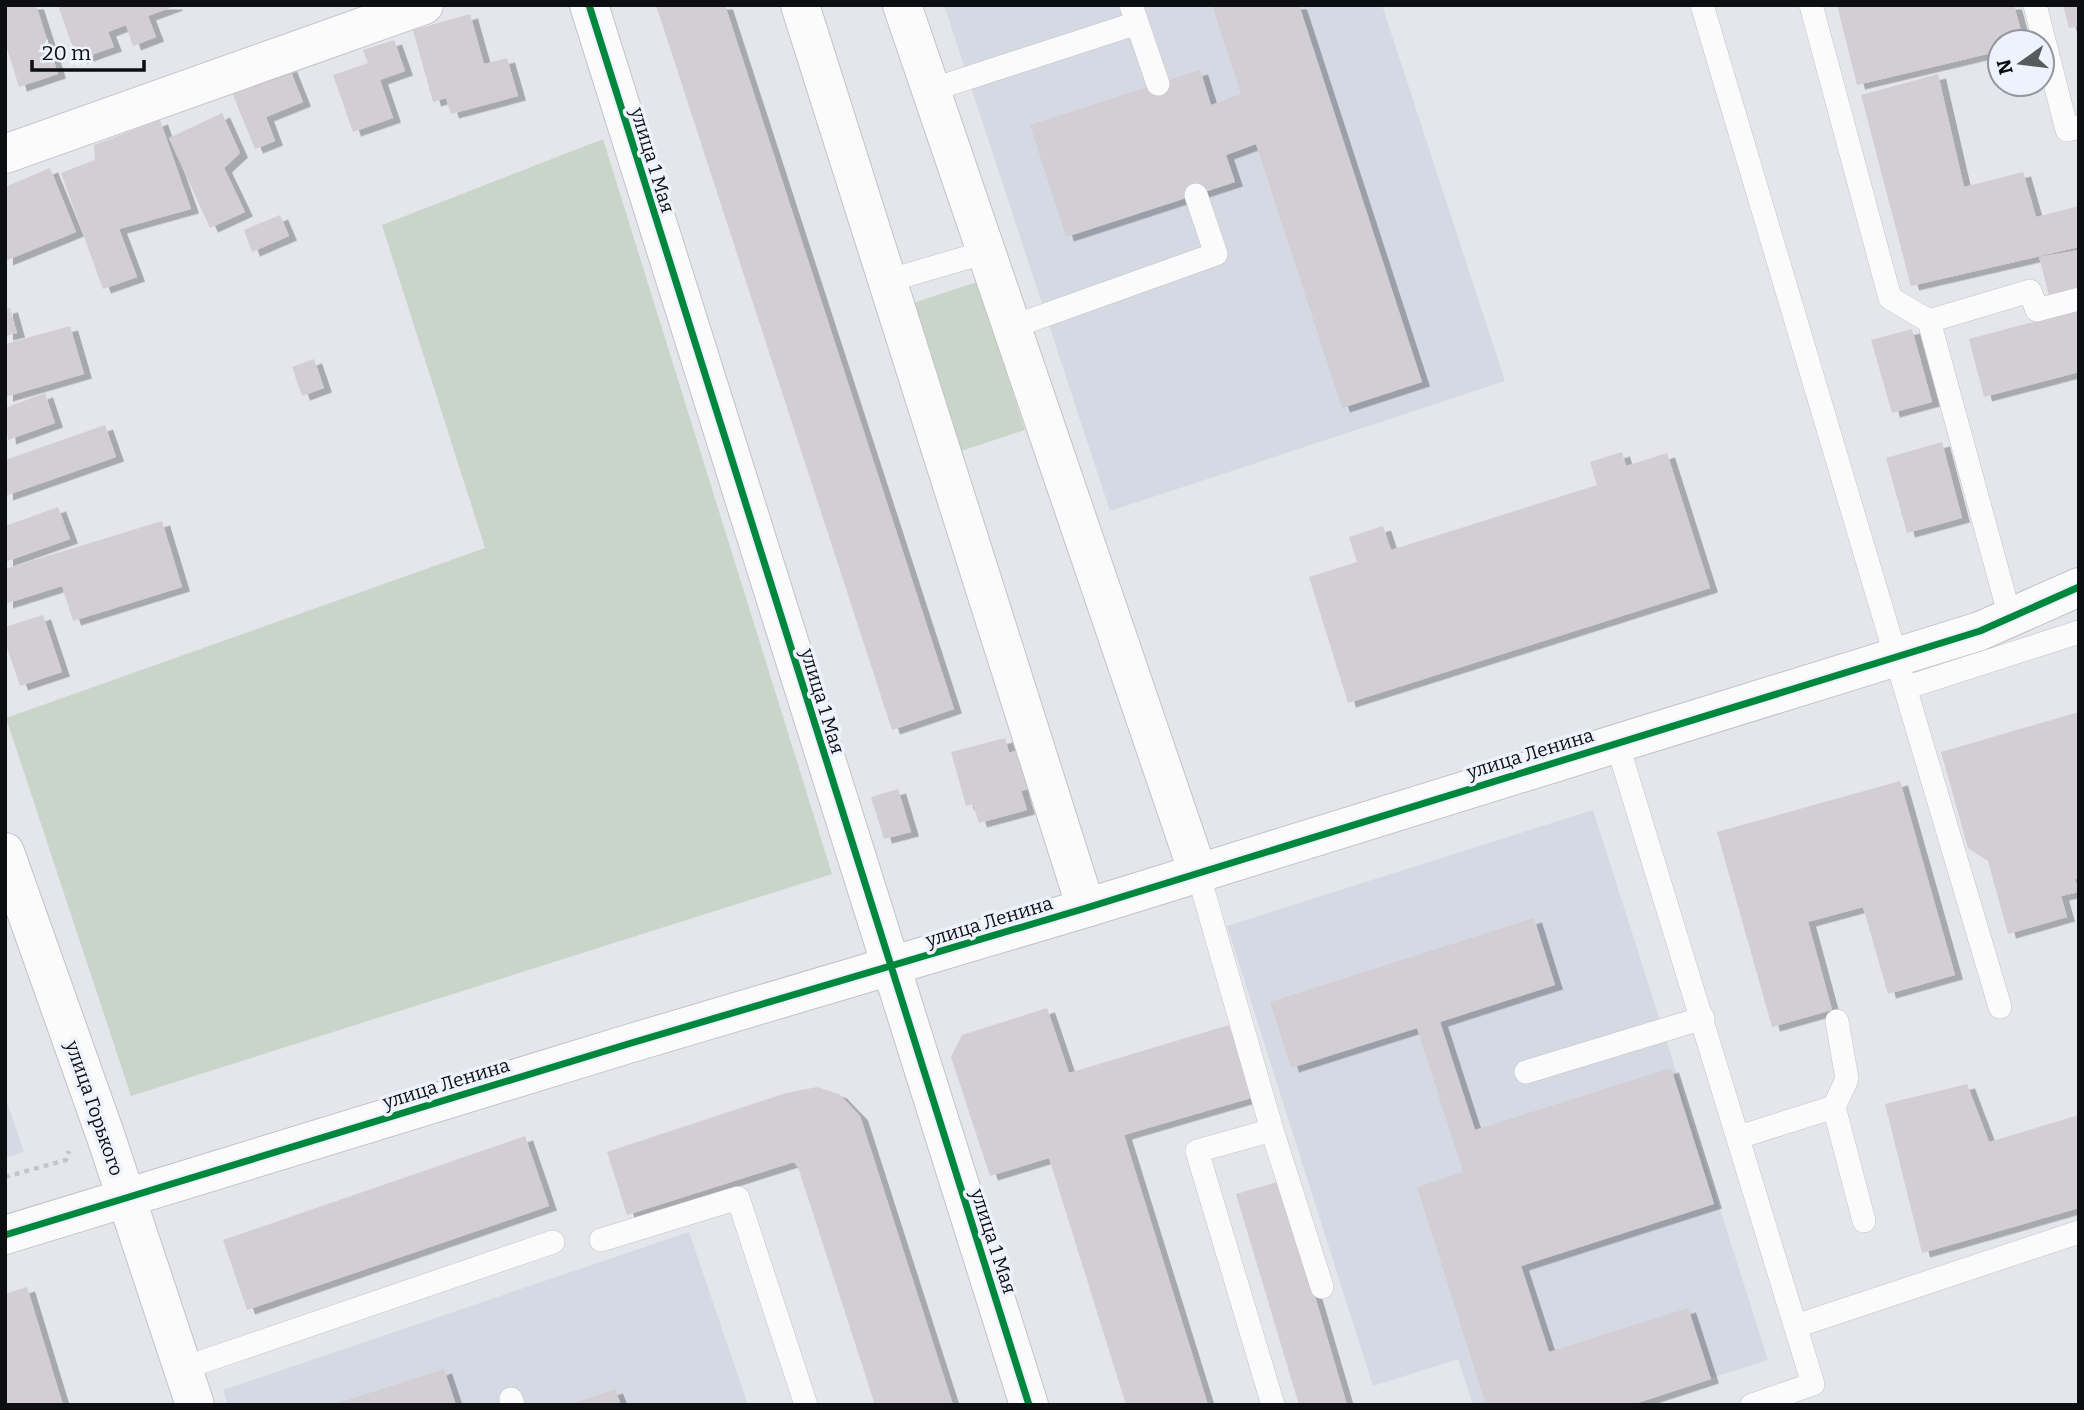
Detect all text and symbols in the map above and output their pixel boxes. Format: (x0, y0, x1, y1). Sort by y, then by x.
scale bar (32, 28, 144, 72)
north arrow (1986, 28, 2056, 98)
text: 20 m (42, 40, 91, 66)
text: N (1992, 57, 2018, 77)
street label: улица 1 Мая (625, 104, 679, 216)
street label: улица 1 Мая (795, 645, 849, 757)
street label: улица Ленина (1463, 723, 1597, 784)
street label: улица Ленина (922, 891, 1056, 952)
street label: улица Горького (60, 1037, 128, 1179)
street label: улица Ленина (379, 1053, 513, 1114)
street label: улица 1 Мая (965, 1185, 1021, 1296)

